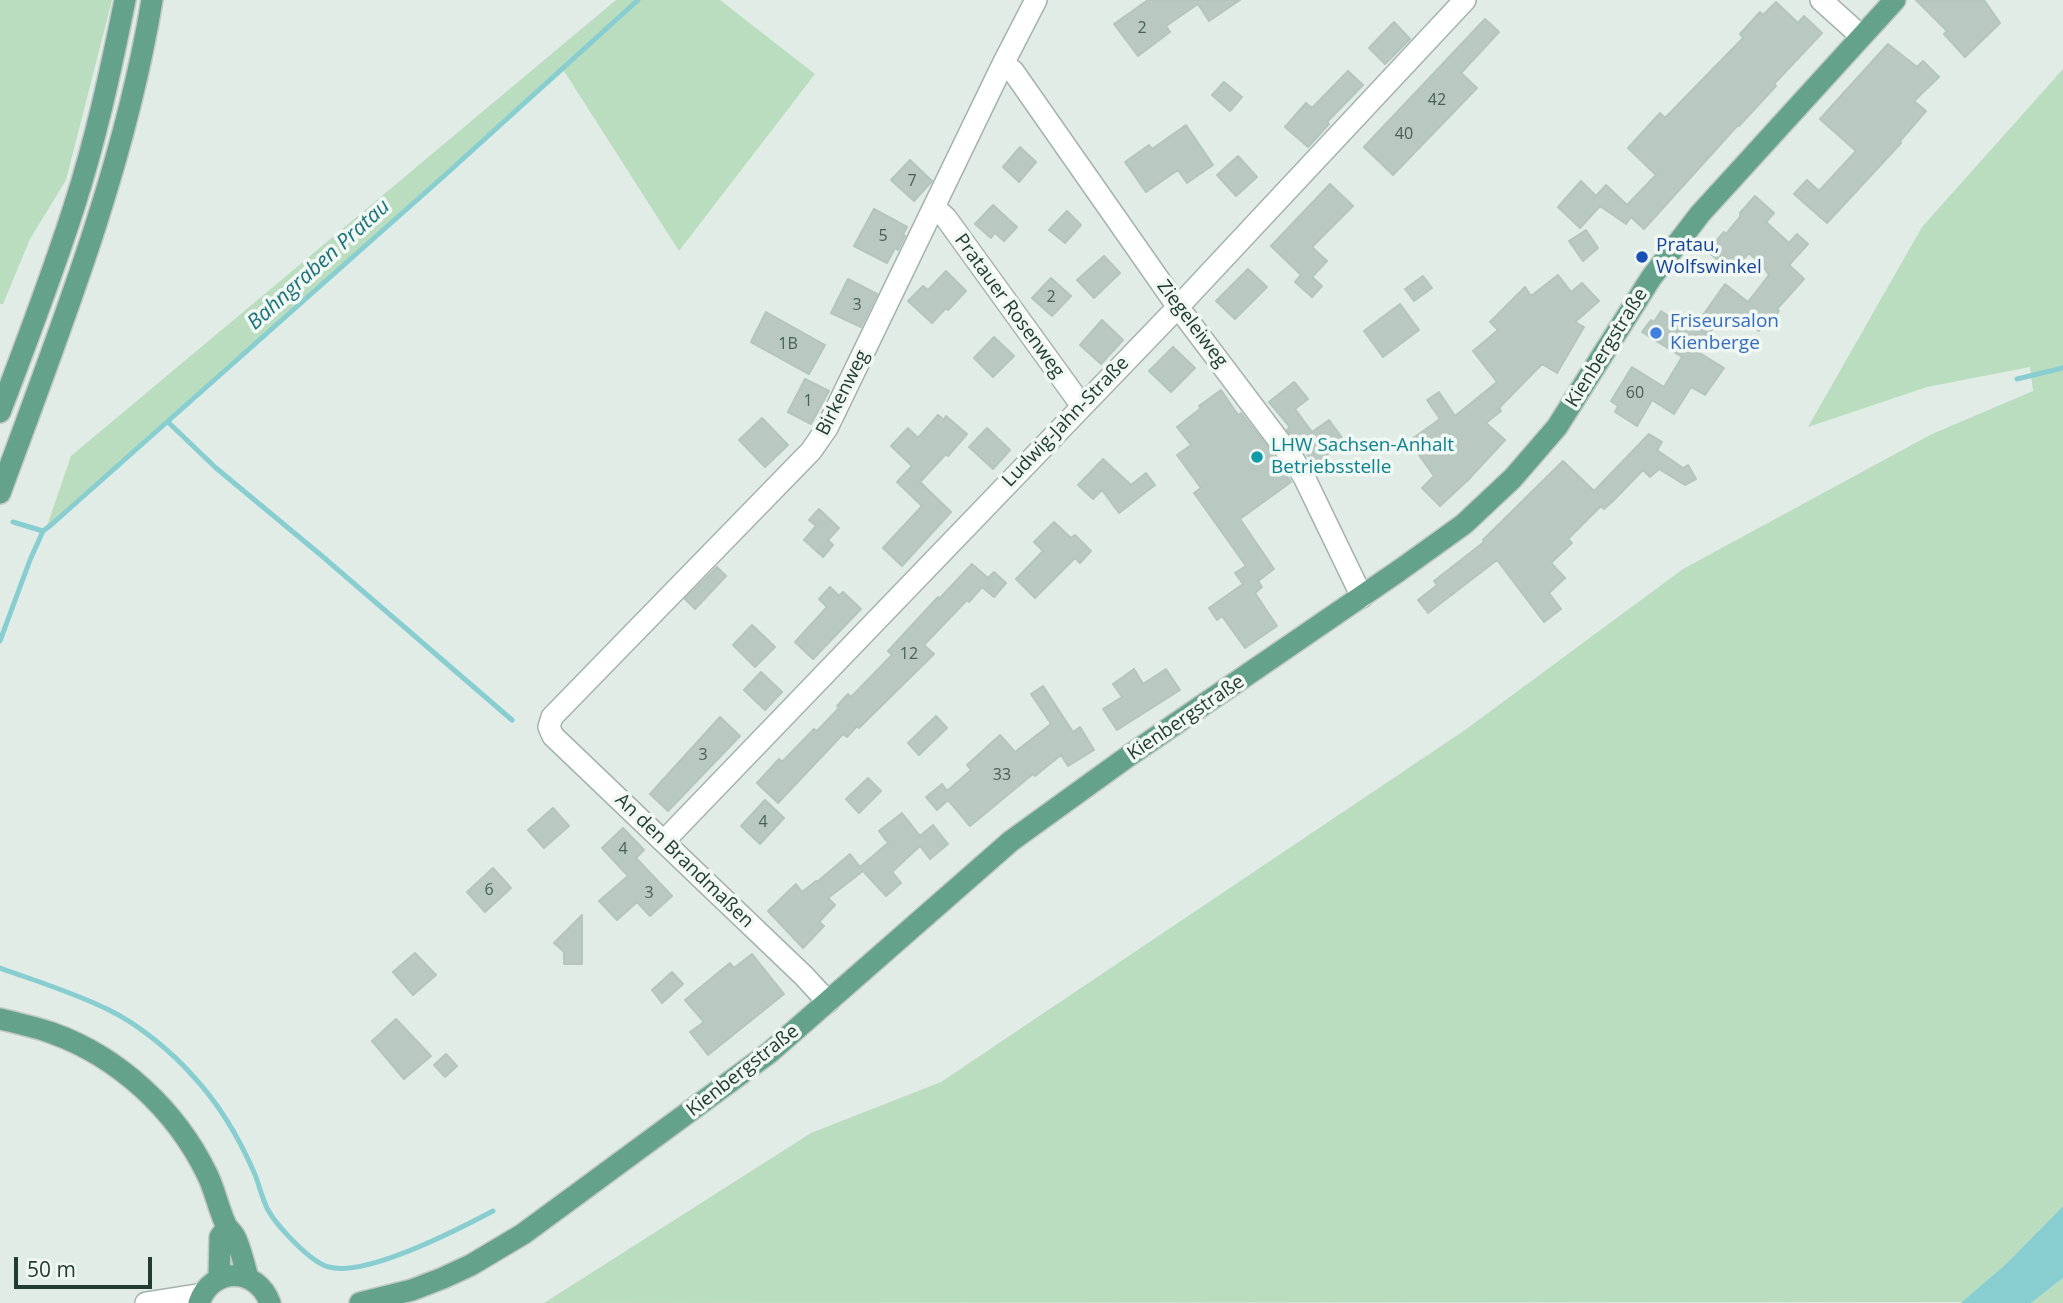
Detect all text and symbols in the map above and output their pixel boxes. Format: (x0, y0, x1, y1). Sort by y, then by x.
house number: 2 (1137, 18, 1147, 38)
house number: 42 (1428, 90, 1446, 110)
house number: 40 (1395, 124, 1413, 144)
house number: 7 (907, 171, 917, 191)
water label: Bahngraben Pratau (243, 194, 395, 336)
house number: 5 (878, 226, 888, 246)
street label: Pratauer Rosenweg (949, 230, 1069, 382)
place label: Pratau, Wolfswinkel (1656, 235, 1762, 279)
marker: Pratau, Wolfswinkel (1634, 249, 1650, 265)
street label: Ziegeleiweg (1152, 276, 1232, 372)
street label: Kienbergstraße (1561, 284, 1653, 412)
house number: 2 (1046, 287, 1056, 307)
house number: 3 (852, 295, 862, 315)
place label: Friseursalon Kienberge (1670, 311, 1779, 355)
marker: Friseursalon Kienberge (1648, 325, 1664, 341)
house number: 1B (778, 334, 798, 354)
street label: Birkenweg (812, 346, 874, 440)
street label: Ludwig-Jahn-Straße (998, 352, 1134, 492)
house number: 60 (1626, 383, 1644, 403)
house number: 1 (803, 391, 813, 411)
place label: LHW Sachsen-Anhalt Betriebsstelle (1271, 435, 1454, 479)
marker: LHW Sachsen-Anhalt Betriebsstelle (1249, 449, 1265, 465)
house number: 12 (900, 644, 918, 664)
street label: Kienbergstraße (1123, 671, 1249, 765)
house number: 3 (698, 745, 708, 765)
house number: 33 (993, 765, 1011, 785)
street label: An den Brandmaßen (610, 789, 758, 933)
house number: 4 (758, 812, 768, 832)
house number: 4 (618, 839, 628, 859)
house number: 6 (484, 880, 494, 900)
house number: 3 (644, 883, 654, 903)
street label: Kienbergstraße (682, 1020, 804, 1122)
scale bar (18, 1244, 156, 1288)
text: 50 m (27, 1255, 76, 1283)

